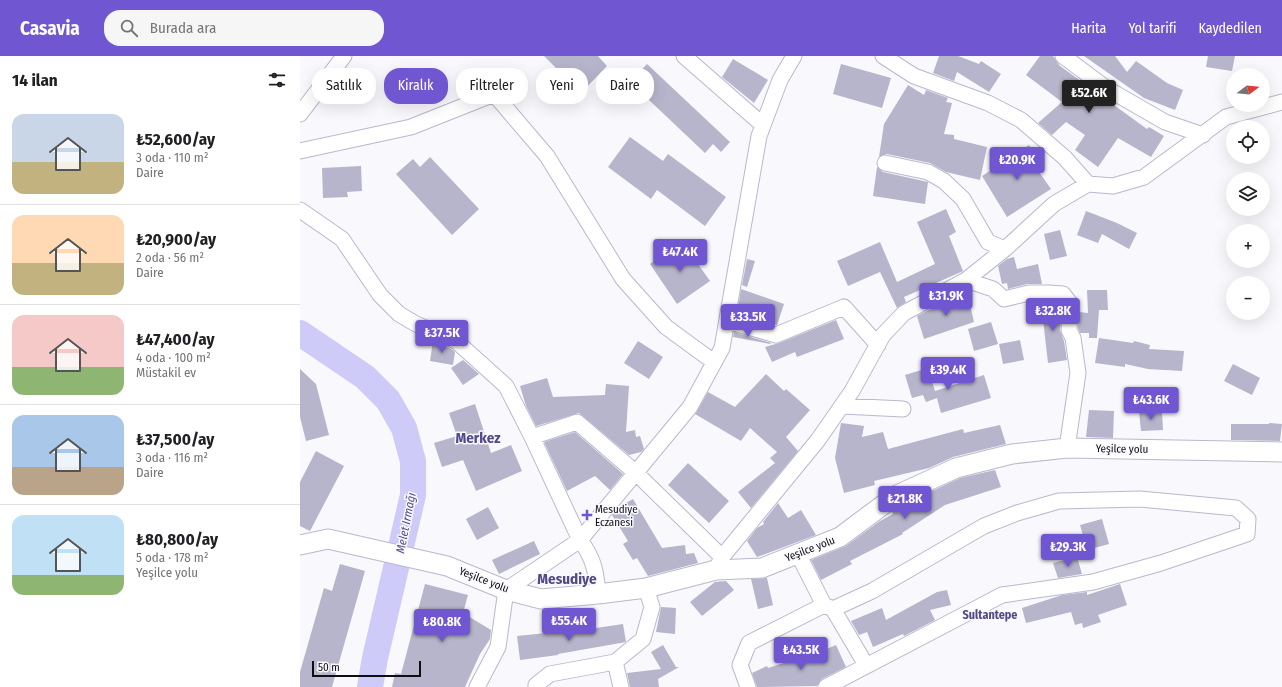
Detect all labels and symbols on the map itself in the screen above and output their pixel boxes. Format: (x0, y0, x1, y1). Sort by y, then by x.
north arrow (1226, 68, 1270, 112)
pin: ₺52.6K (1056, 80, 1122, 114)
pin: ₺20.9K (984, 147, 1050, 181)
pin: ₺47.4K (647, 239, 713, 273)
pin: ₺31.9K (913, 283, 979, 317)
pin: ₺32.8K (1020, 298, 1086, 332)
pin: ₺33.5K (715, 304, 781, 338)
pin: ₺37.5K (409, 320, 475, 354)
pin: ₺39.4K (915, 357, 981, 391)
pin: ₺43.6K (1118, 387, 1184, 421)
district label: Merkez (455, 429, 501, 447)
street label: Yeşilce yolu (1096, 442, 1148, 456)
pin: ₺21.8K (872, 486, 938, 520)
water label: Melet Irmağı (393, 491, 419, 555)
place label: Mesudiye Eczanesi (595, 503, 638, 529)
marker: Mesudiye Eczanesi (582, 510, 592, 520)
street label: Yeşilce yolu (783, 534, 837, 564)
pin: ₺29.3K (1035, 534, 1101, 568)
street label: Yeşilce yolu (457, 565, 511, 595)
district label: Mesudiye (537, 570, 597, 588)
pin: ₺55.4K (536, 608, 602, 642)
district label: Sultantepe (963, 608, 1017, 622)
pin: ₺80.8K (409, 609, 475, 643)
pin: ₺43.5K (768, 637, 834, 671)
scale bar (312, 659, 421, 678)

